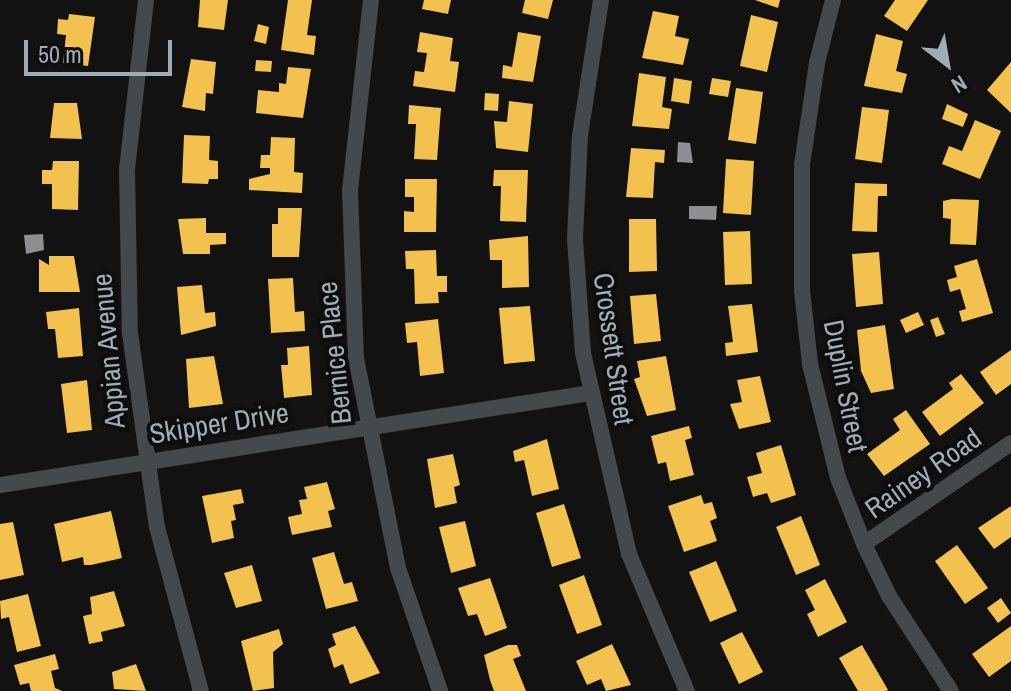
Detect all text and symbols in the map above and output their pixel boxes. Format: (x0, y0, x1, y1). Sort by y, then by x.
scale bar (28, 24, 176, 74)
north arrow (907, 24, 987, 104)
text: 50 m (38, 38, 82, 70)
text: N (946, 68, 973, 101)
street label: Crossett Street (587, 271, 641, 427)
street label: Appian Avenue (84, 272, 132, 430)
street label: Bernice Place (310, 280, 358, 426)
street label: Duplin Street (817, 317, 875, 455)
street label: Skipper Drive (147, 395, 291, 451)
street label: Rainey Road (858, 421, 988, 525)

